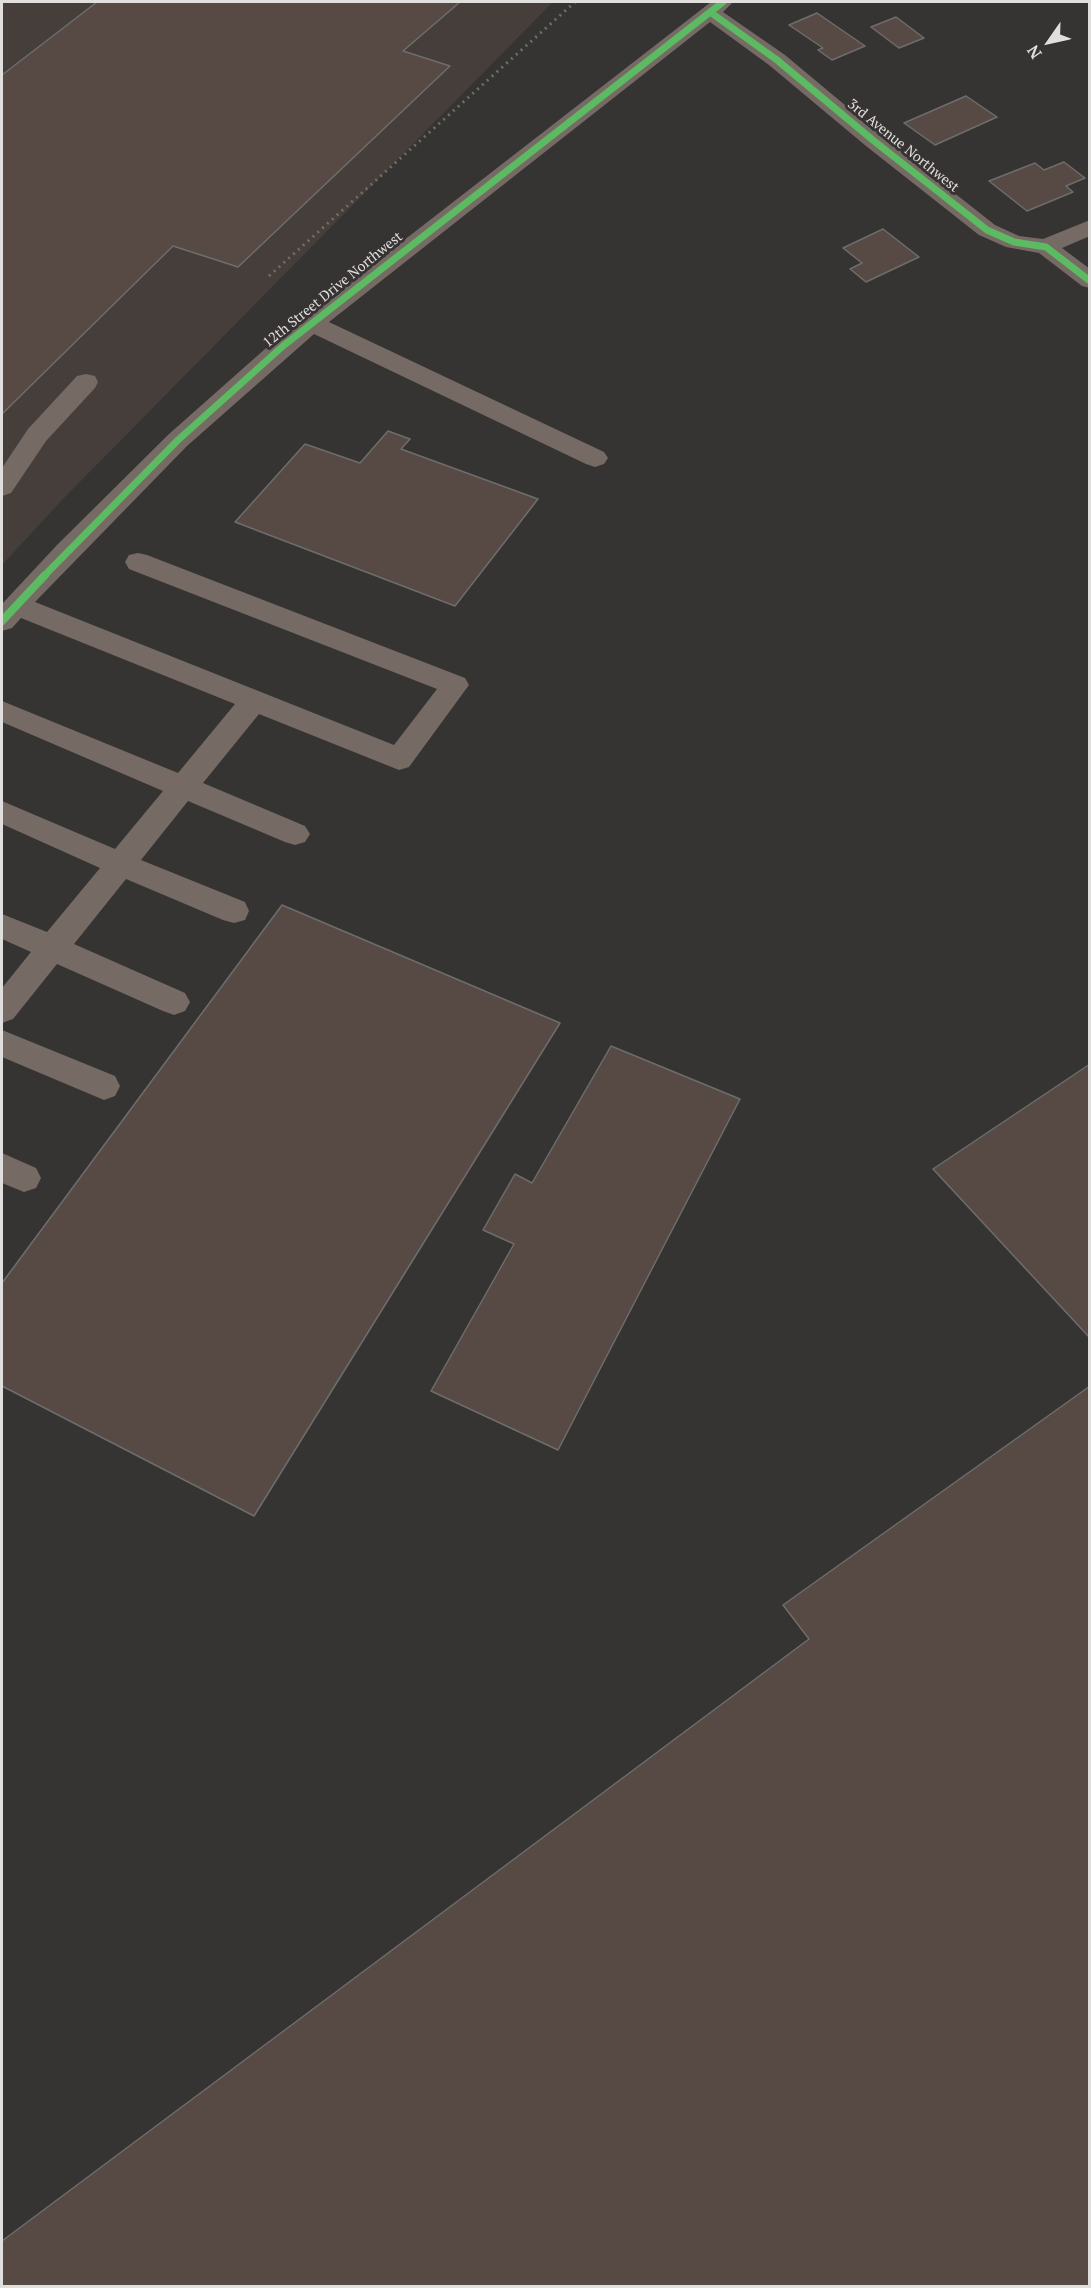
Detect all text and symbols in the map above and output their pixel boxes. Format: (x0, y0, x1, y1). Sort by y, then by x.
north arrow (1019, 12, 1079, 72)
text: N (1022, 41, 1047, 63)
street label: 3rd Avenue Northwest (844, 96, 962, 196)
street label: 12th Street Drive Northwest (260, 229, 406, 351)

